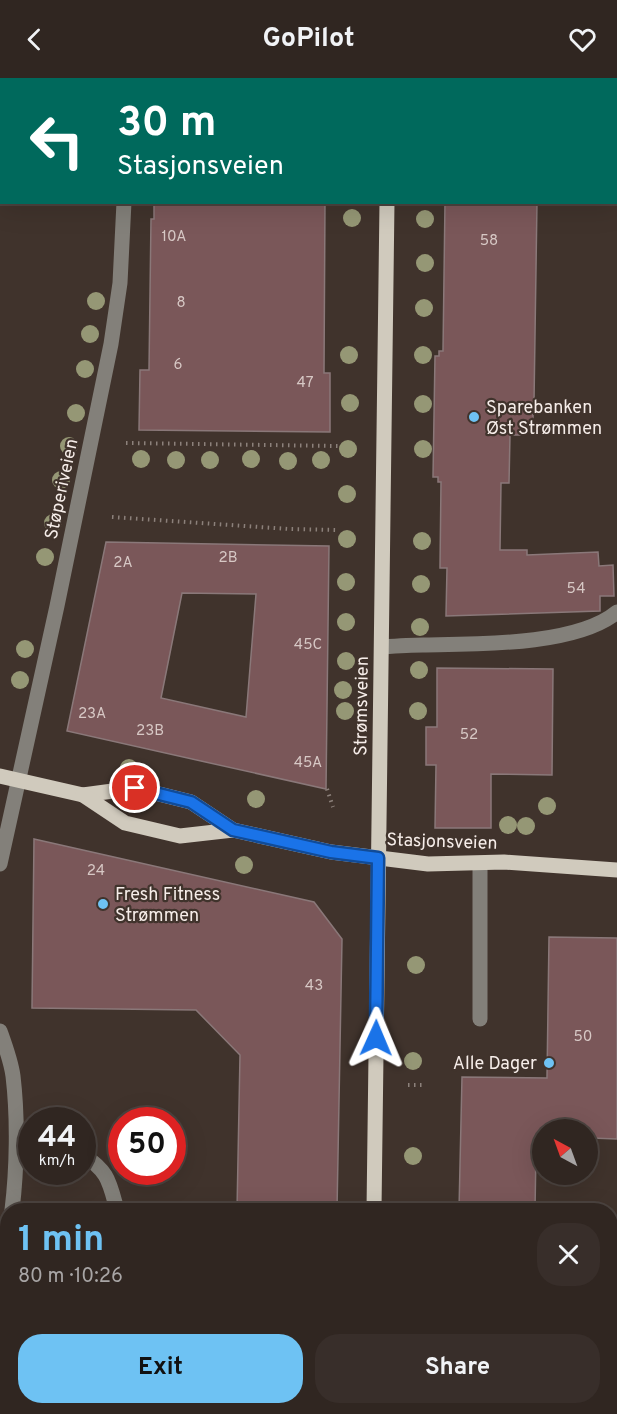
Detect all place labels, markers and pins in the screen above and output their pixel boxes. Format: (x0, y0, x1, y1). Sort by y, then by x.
place label: Sparebanken Øst Strømmen (486, 397, 602, 441)
marker: Sparebanken Øst Strømmen (467, 410, 481, 424)
pin (109, 762, 160, 813)
place label: Fresh Fitness Strømmen (115, 884, 220, 928)
marker: Fresh Fitness Strømmen (96, 897, 110, 911)
place label: Alle Dager (453, 1053, 537, 1076)
marker: Alle Dager (542, 1056, 556, 1070)

